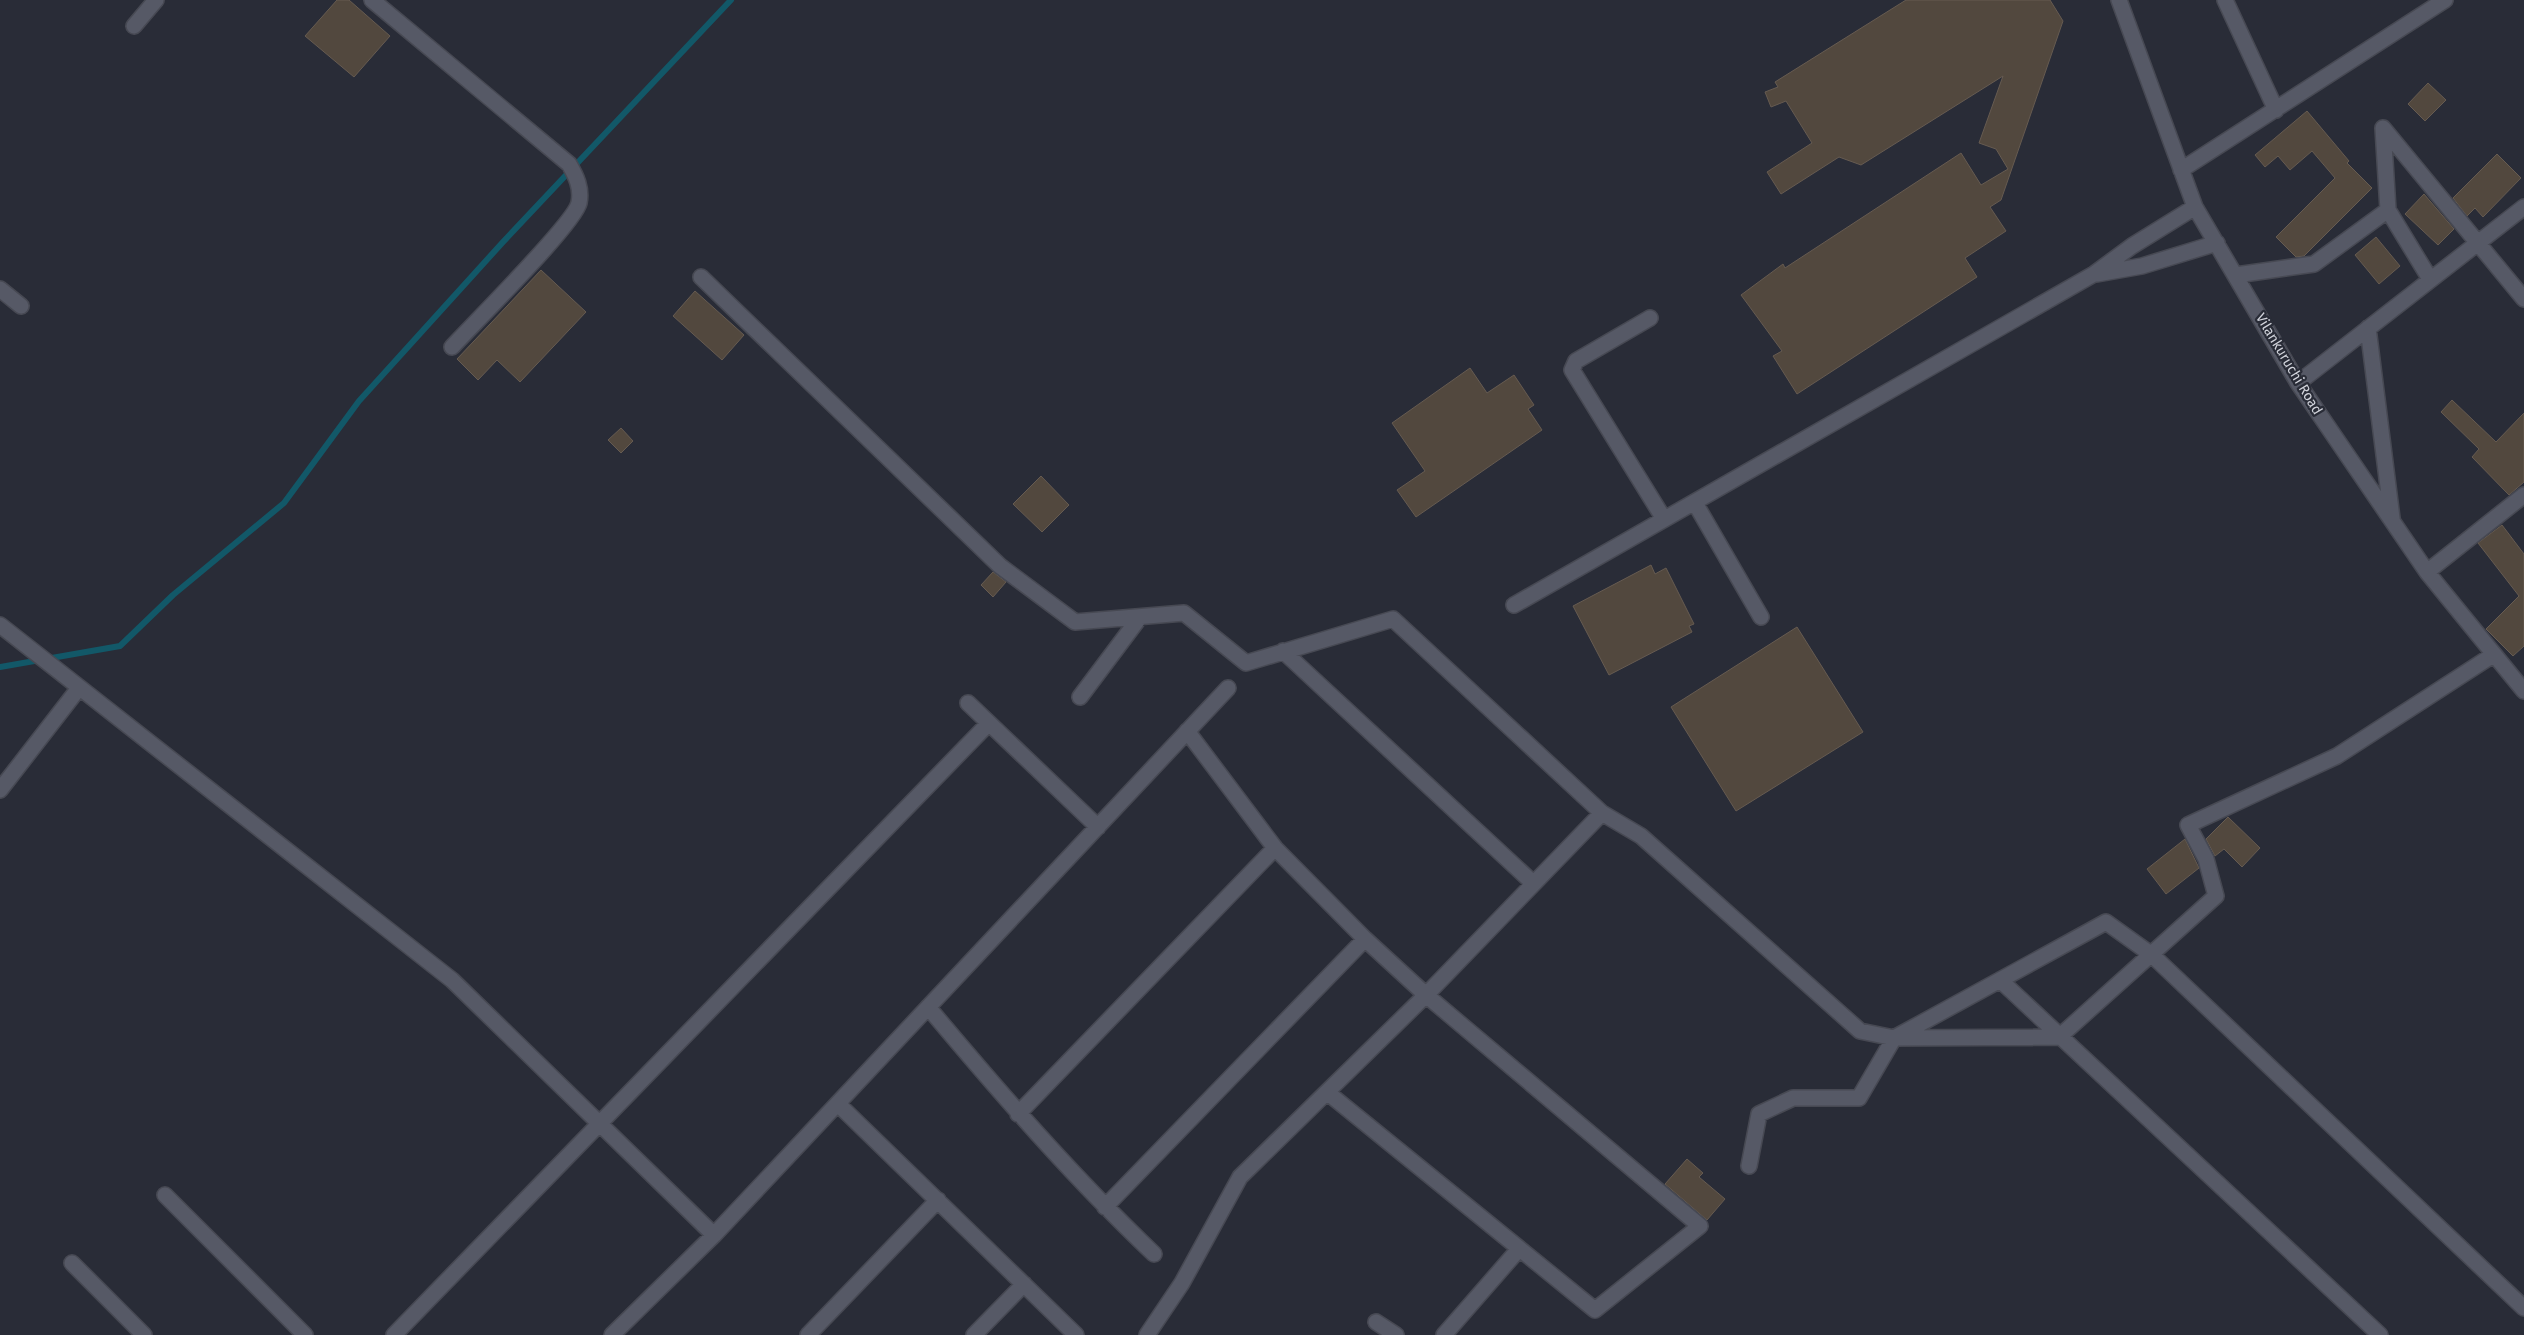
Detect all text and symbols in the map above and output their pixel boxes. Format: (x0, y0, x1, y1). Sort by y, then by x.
street label: Vilankuruchi Road (2252, 310, 2326, 418)

